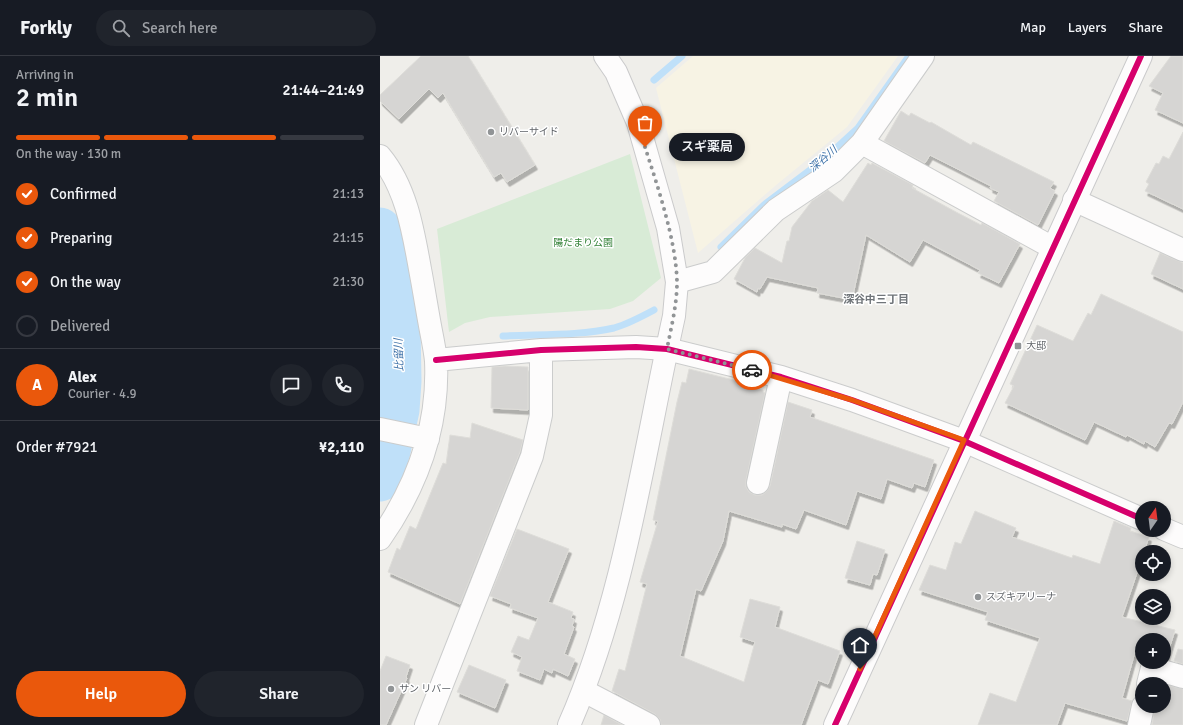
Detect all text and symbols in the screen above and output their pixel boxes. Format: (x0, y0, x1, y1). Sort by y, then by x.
search box (96, 10, 376, 46)
text: Forkly (20, 16, 72, 40)
icon: search (110, 17, 132, 39)
text: Search here (142, 19, 218, 37)
text: Map (1020, 19, 1046, 36)
text: Layers (1068, 19, 1107, 36)
text: Share (1129, 19, 1163, 36)
text: Arriving in (16, 67, 74, 83)
text: 21:44–21:49 (283, 81, 364, 99)
text: 2 min (16, 82, 78, 114)
pin (628, 106, 662, 147)
icon: bag (634, 112, 656, 134)
place label: リバーサイド (499, 126, 559, 138)
marker: リバーサイド (486, 127, 496, 137)
callout: スギ薬局 (669, 133, 745, 161)
text: スギ薬局 (681, 139, 733, 155)
water label: 深谷川 (806, 143, 840, 175)
text: On the way · 130 m (16, 146, 121, 162)
icon: check (16, 183, 38, 205)
text: Confirmed (50, 185, 117, 203)
text: 21:13 (332, 186, 364, 202)
icon: check (16, 227, 38, 249)
text: Preparing (50, 229, 113, 247)
text: 21:15 (332, 230, 364, 246)
park label: 陽だまり公園 (553, 237, 613, 249)
icon: check (16, 271, 38, 293)
text: On the way (50, 273, 121, 291)
text: 21:30 (332, 274, 364, 290)
district label: 深谷中三丁目 (843, 293, 909, 306)
text: Delivered (50, 317, 110, 335)
water label: 比留川 (392, 337, 406, 372)
place label: 大邸 (1026, 340, 1046, 352)
marker: 大邸 (1013, 341, 1023, 351)
courier (732, 350, 772, 390)
icon: car (741, 359, 763, 381)
button: chat (270, 364, 312, 406)
button: phone (322, 364, 364, 406)
text: Alex (68, 368, 97, 386)
text: A (32, 376, 42, 394)
text: Courier · 4.9 (68, 386, 137, 402)
text: Order #7921 (16, 438, 98, 456)
text: ¥2,110 (319, 438, 364, 456)
north arrow (1135, 501, 1171, 537)
map controls (1135, 501, 1171, 713)
button: locate (1135, 545, 1171, 581)
button: layers (1135, 589, 1171, 625)
place label: スズキアリーナ (986, 591, 1056, 603)
marker: スズキアリーナ (973, 592, 983, 602)
pin (843, 628, 877, 669)
button: + (1135, 633, 1171, 669)
icon: home (849, 634, 871, 656)
button: Help (16, 671, 186, 717)
button: Share (194, 671, 364, 717)
button: − (1135, 677, 1171, 713)
place label: サン リバー (399, 683, 451, 695)
marker: サン リバー (386, 684, 396, 694)

